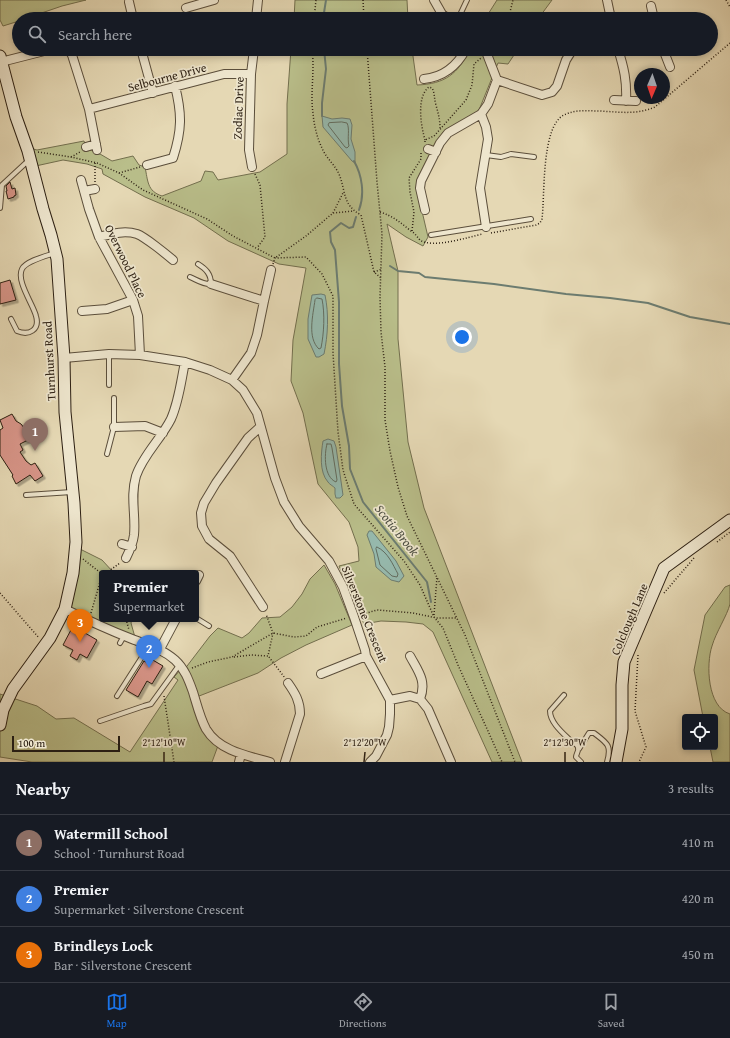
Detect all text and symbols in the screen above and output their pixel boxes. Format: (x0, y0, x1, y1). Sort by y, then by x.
search box (12, 12, 718, 56)
icon: search (26, 23, 48, 45)
text: Search here (58, 24, 132, 45)
street label: Selbourne Drive (126, 58, 208, 96)
north arrow (634, 68, 670, 104)
street label: Zodiac Drive (228, 76, 248, 140)
street label: Overwood Place (101, 221, 151, 301)
street label: Turnhurst Road (38, 320, 60, 401)
your location (452, 327, 472, 347)
pin: 1 (22, 418, 48, 451)
water label: Scotia Brook (370, 500, 424, 560)
street label: Silverstone Crescent (338, 563, 392, 665)
popup (99, 570, 199, 622)
text: Premier (113, 576, 168, 597)
street label: Colclough Lane (606, 580, 652, 657)
text: Supermarket (113, 597, 185, 616)
pin: 3 (67, 609, 93, 642)
pin: 2 (136, 635, 162, 668)
map controls (682, 714, 718, 750)
button: locate (682, 714, 718, 750)
scale bar (12, 734, 120, 753)
text: 100 m (18, 735, 45, 751)
text: 2°12'10"W (142, 735, 186, 750)
text: 2°12'20"W (343, 735, 387, 750)
text: 2°12'30"W (543, 735, 587, 750)
text: Nearby (16, 776, 70, 801)
text: 3 results (668, 779, 714, 798)
text: Watermill School (54, 823, 168, 844)
text: 1 (26, 833, 32, 852)
text: 410 m (682, 833, 714, 852)
text: School · Turnhurst Road (54, 844, 185, 863)
text: Premier (54, 879, 109, 900)
text: 2 (26, 889, 32, 908)
text: 420 m (682, 889, 714, 908)
text: Supermarket · Silverstone Crescent (54, 900, 244, 919)
text: Brindleys Lock (54, 935, 153, 956)
text: 3 (26, 945, 32, 964)
text: 450 m (682, 945, 714, 964)
text: Bar · Silverstone Crescent (54, 956, 192, 975)
tab: Map (106, 991, 128, 1031)
tab: Directions (339, 991, 386, 1031)
tab: Saved (598, 991, 624, 1031)

